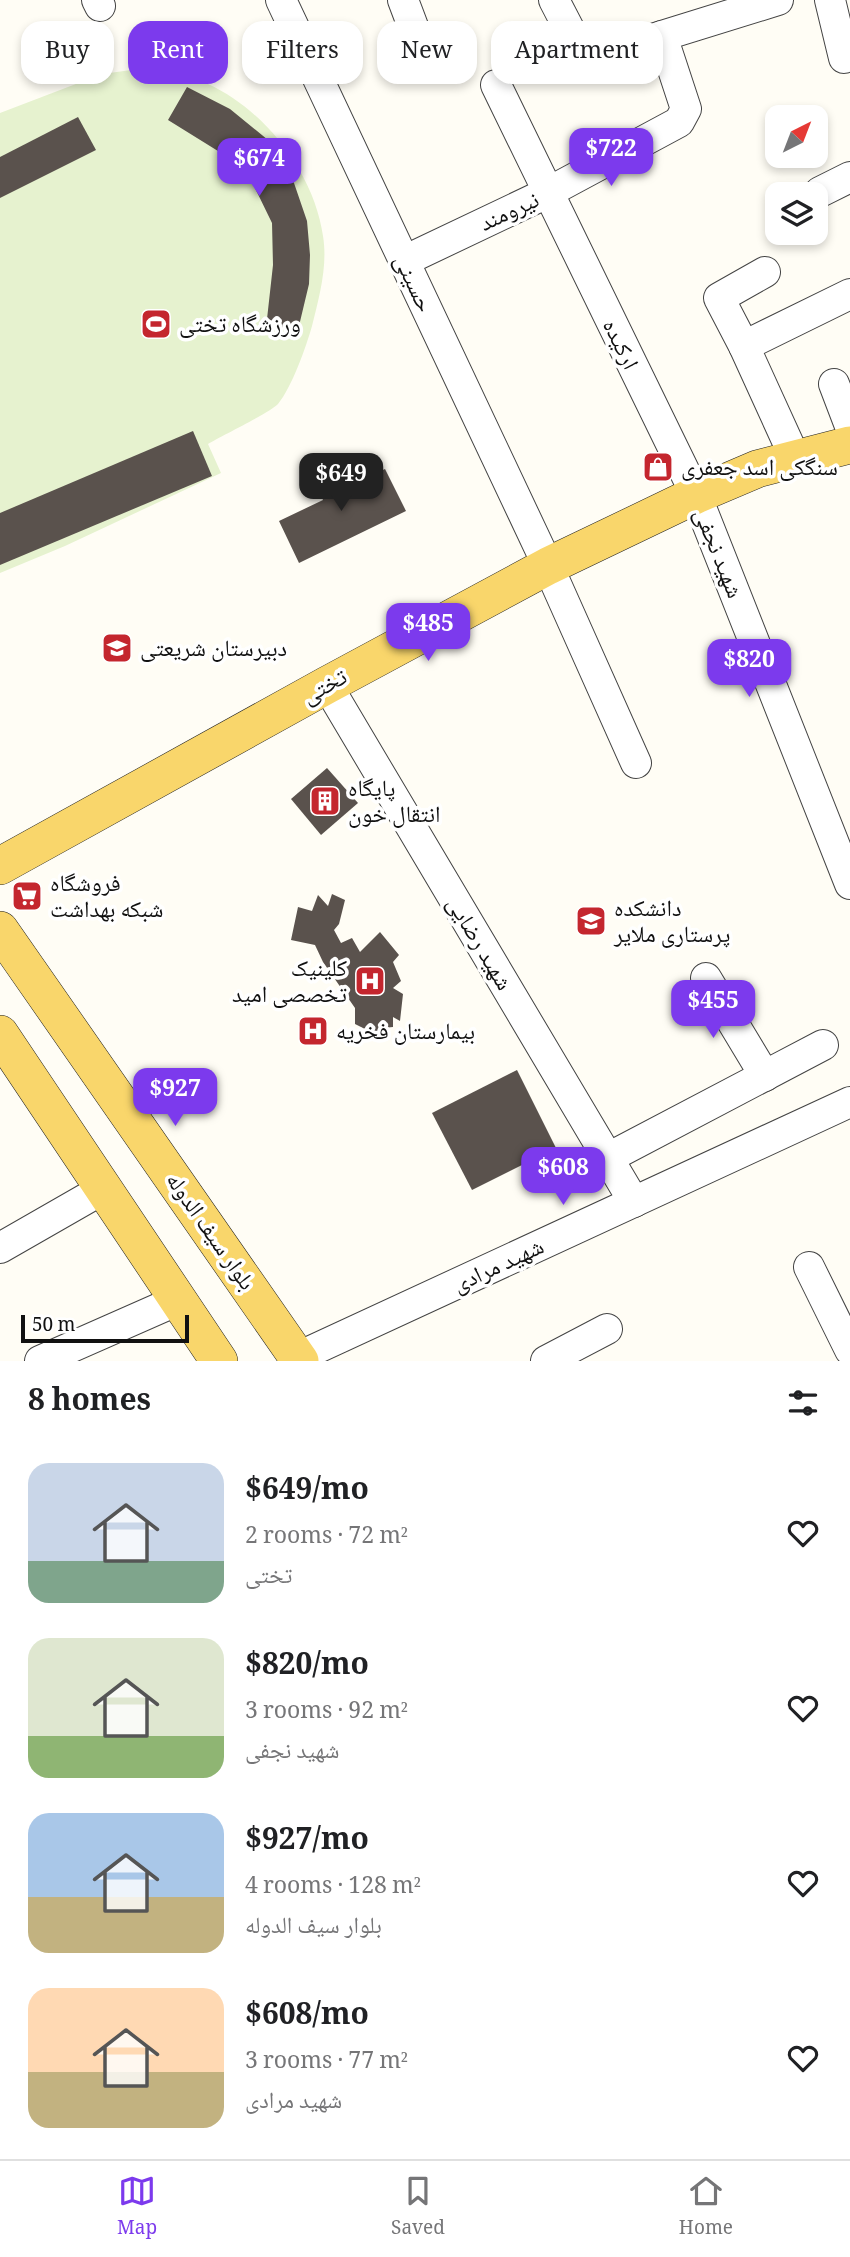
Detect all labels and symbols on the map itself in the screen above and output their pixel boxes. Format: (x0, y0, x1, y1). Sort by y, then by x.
north arrow (765, 105, 828, 168)
pin: $722 (570, 128, 652, 188)
pin: $674 (218, 138, 300, 198)
street label: نیرومند (473, 182, 547, 245)
street label: حسینی (380, 248, 442, 320)
sports icon: ورزشگاه تختی (139, 307, 173, 341)
place label: ورزشگاه تختی (179, 307, 301, 347)
street label: ارکیده (589, 313, 648, 378)
shop icon: سنگکی اسد جعفری (641, 450, 675, 484)
place label: سنگکی اسد جعفری (681, 450, 838, 490)
pin: $649 (300, 454, 382, 513)
street label: شهید نجفی (680, 503, 752, 605)
pin: $485 (387, 604, 469, 663)
school or university icon: دبیرستان شریعتی (100, 631, 134, 665)
place label: دبیرستان شریعتی (140, 631, 287, 671)
pin: $820 (708, 640, 790, 699)
street label: تختی (295, 660, 356, 718)
place label: پایگاه انتقال خون (348, 771, 440, 837)
building icon: پایگاه انتقال خون (308, 784, 342, 818)
place label: فروشگاه شبکه بهداشت (50, 866, 163, 932)
supermarket icon: فروشگاه شبکه بهداشت (10, 879, 44, 913)
street label: شهید رضایی (433, 889, 522, 1000)
place label: دانشکده پرستاری ملایر (613, 891, 730, 957)
school or university icon: دانشکده پرستاری ملایر (574, 904, 608, 938)
place label: کلینیک تخصصی امید (232, 951, 347, 1017)
hospital icon: کلینیک تخصصی امید (353, 964, 387, 998)
pin: $455 (672, 981, 754, 1040)
hospital icon: بیمارستان فخریه (296, 1014, 330, 1048)
place label: بیمارستان فخریه (336, 1014, 475, 1054)
pin: $927 (134, 1068, 216, 1128)
pin: $608 (522, 1148, 604, 1207)
street label: بلوار سیف الدوله (153, 1165, 264, 1300)
street label: شهید مرادی (447, 1229, 552, 1306)
scale bar (21, 1312, 189, 1344)

